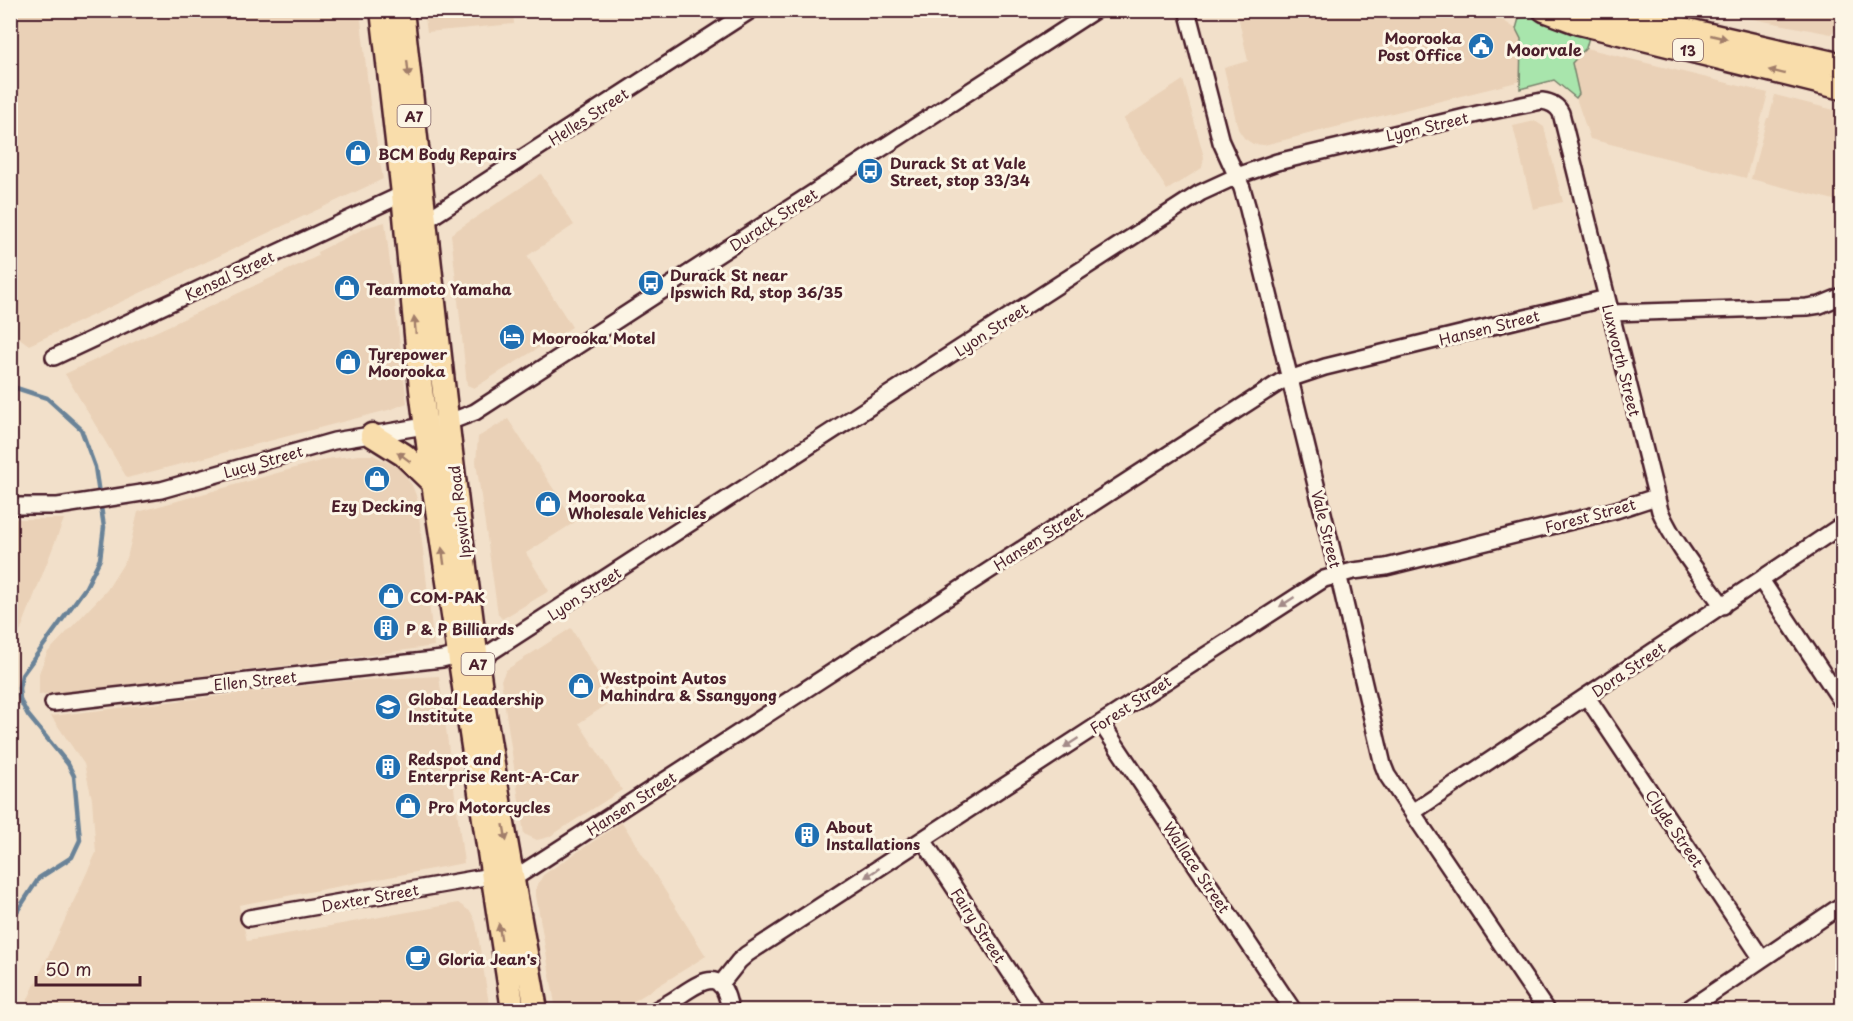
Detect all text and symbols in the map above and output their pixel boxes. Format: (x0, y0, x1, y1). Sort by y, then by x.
place label: Moorooka Post Office (1378, 26, 1462, 66)
public building icon: Moorooka Post Office (1466, 31, 1496, 61)
one-way arrow (1709, 32, 1728, 42)
district label: Moorvale (1506, 37, 1582, 61)
road number: 13 (1673, 39, 1703, 61)
one-way arrow (404, 59, 413, 78)
one-way arrow (1767, 66, 1786, 76)
street label: Helles Street (543, 82, 633, 150)
road number: A7 (398, 105, 430, 127)
street label: Lyon Street (1384, 105, 1470, 147)
shop icon: BCM Body Repairs (343, 138, 373, 168)
place label: BCM Body Repairs (378, 142, 517, 165)
place label: Durack St at Vale Street, stop 33/34 (890, 151, 1030, 191)
bus stop icon: Durack St at Vale Street, stop 33/34 (855, 156, 885, 186)
street label: Durack Street (724, 182, 822, 256)
street label: Kensal Street (181, 244, 278, 306)
place label: Durack St near Ipswich Rd, stop 36/35 (670, 263, 843, 303)
bus stop icon: Durack St near Ipswich Rd, stop 36/35 (636, 268, 666, 298)
shop icon: Teammoto Yamaha (332, 273, 362, 303)
place label: Teammoto Yamaha (366, 277, 512, 300)
street label: Lyon Street (950, 297, 1032, 361)
street label: Luxworth Street (1597, 301, 1647, 419)
street label: Hansen Street (1436, 303, 1542, 351)
one-way arrow (410, 316, 420, 335)
hotel icon: Moorooka Motel (497, 322, 527, 352)
place label: Moorooka Motel (532, 326, 655, 349)
place label: Tyrepower Moorooka (368, 342, 447, 382)
shop icon: Tyrepower Moorooka (333, 347, 363, 377)
street label: Lucy Street (221, 439, 305, 483)
one-way arrow (396, 451, 412, 463)
shop icon: Ezy Decking (362, 464, 392, 494)
street label: Ipswich Road (442, 464, 476, 560)
place label: Moorooka Wholesale Vehicles (568, 484, 706, 524)
street label: Vale Street (1306, 488, 1348, 570)
shop icon: Moorooka Wholesale Vehicles (533, 489, 563, 519)
street label: Forest Street (1542, 492, 1638, 538)
place label: Ezy Decking (331, 494, 423, 517)
street label: Hansen Street (989, 500, 1087, 576)
one-way arrow (439, 546, 448, 565)
street label: Lyon Street (543, 561, 625, 625)
shop icon: COM-PAK (376, 581, 406, 611)
place label: COM-PAK (410, 585, 485, 608)
one-way arrow (1279, 597, 1295, 608)
building icon: P & P Billiards (371, 613, 401, 643)
place label: P & P Billiards (406, 617, 514, 640)
street label: Dora Street (1586, 636, 1670, 702)
road number: A7 (462, 653, 494, 675)
street label: Ellen Street (212, 664, 298, 696)
place label: Westpoint Autos Mahindra & Ssangyong (600, 666, 777, 706)
street label: Forest Street (1085, 669, 1175, 739)
shop icon: Westpoint Autos Mahindra & Ssangyong (566, 671, 596, 701)
place label: Global Leadership Institute (408, 687, 544, 727)
school or university icon: Global Leadership Institute (373, 692, 403, 722)
one-way arrow (1063, 737, 1079, 749)
place label: Redspot and Enterprise Rent-A-Car (408, 747, 579, 787)
building icon: Redspot and Enterprise Rent-A-Car (373, 752, 403, 782)
street label: Hansen Street (582, 765, 680, 841)
street label: Clyde Street (1640, 784, 1710, 872)
shop icon: Pro Motorcycles (393, 791, 423, 821)
place label: Pro Motorcycles (428, 795, 550, 818)
place label: About Installations (826, 815, 920, 855)
street label: Wallace Street (1158, 817, 1236, 917)
building icon: About Installations (792, 820, 822, 850)
one-way arrow (500, 824, 509, 843)
one-way arrow (864, 867, 881, 878)
street label: Dexter Street (320, 877, 420, 917)
street label: Fairy Street (946, 883, 1012, 967)
one-way arrow (496, 922, 505, 941)
cafe icon: Gloria Jean's (403, 943, 433, 973)
place label: Gloria Jean's (438, 947, 537, 970)
scale bar (36, 949, 140, 987)
text: 50 m (45, 955, 92, 982)

